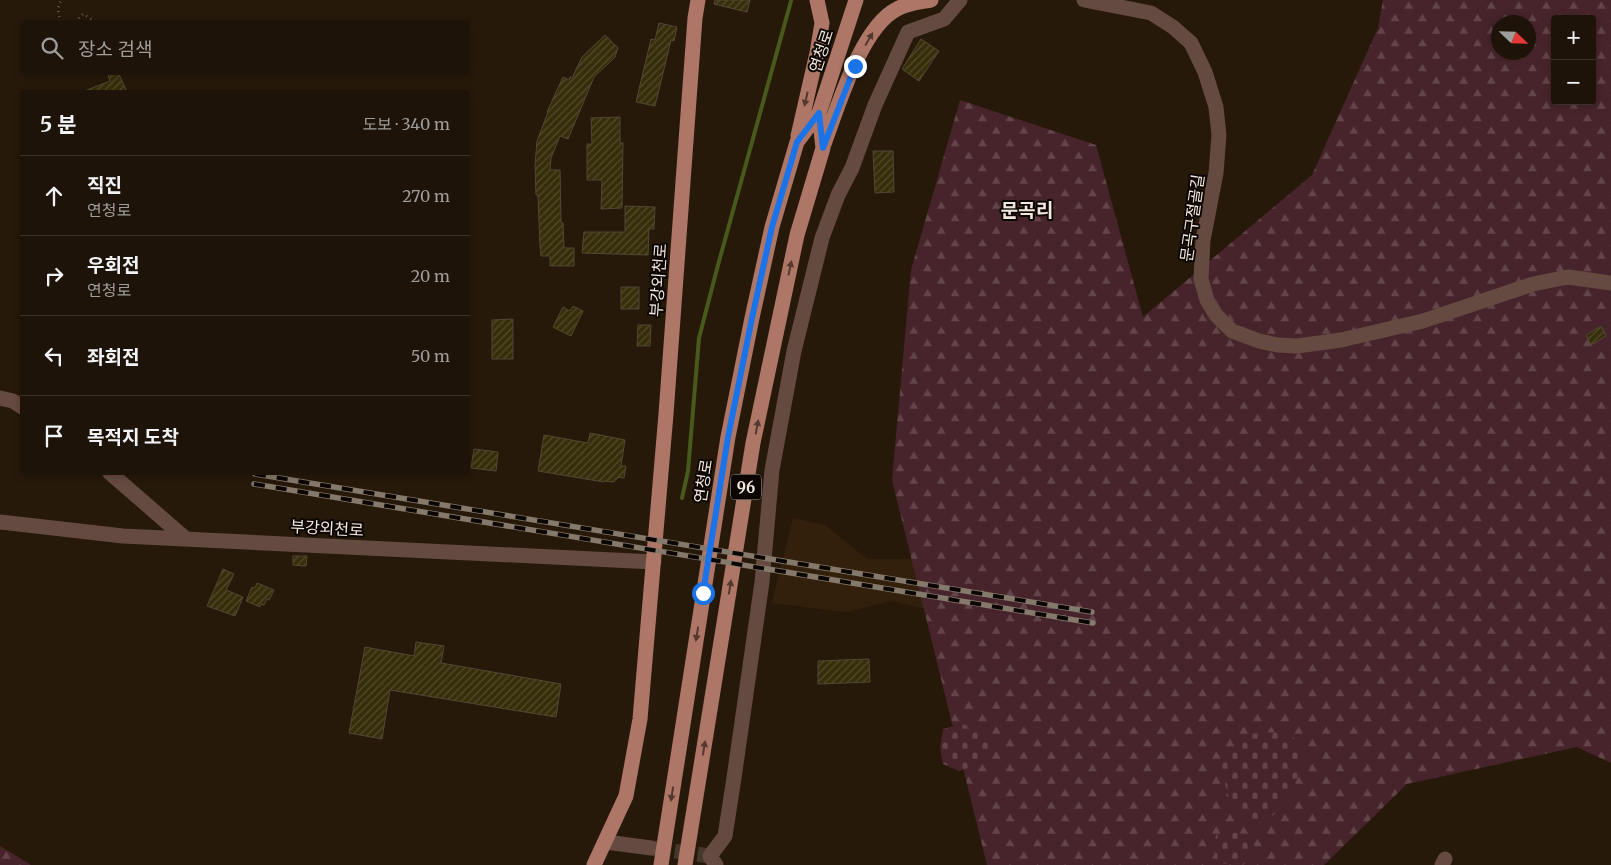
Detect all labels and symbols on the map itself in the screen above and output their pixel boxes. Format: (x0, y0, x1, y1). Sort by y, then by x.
north arrow (1491, 15, 1536, 60)
street label: 연청로 (805, 27, 837, 75)
one-way arrow (865, 31, 873, 46)
route end (844, 55, 867, 78)
one-way arrow (802, 92, 810, 108)
street label: 문곡구절골길 (1176, 173, 1208, 263)
district label: 문곡리 (1001, 198, 1053, 222)
street label: 부강외천로 (645, 242, 671, 317)
one-way arrow (786, 260, 794, 276)
one-way arrow (753, 419, 761, 435)
street label: 연청로 (690, 457, 716, 504)
road number: 96 (731, 474, 761, 500)
street label: 부강외천로 (290, 516, 365, 540)
one-way arrow (727, 579, 735, 595)
route start (692, 582, 715, 605)
one-way arrow (693, 626, 701, 642)
one-way arrow (701, 739, 709, 755)
one-way arrow (667, 787, 675, 803)

